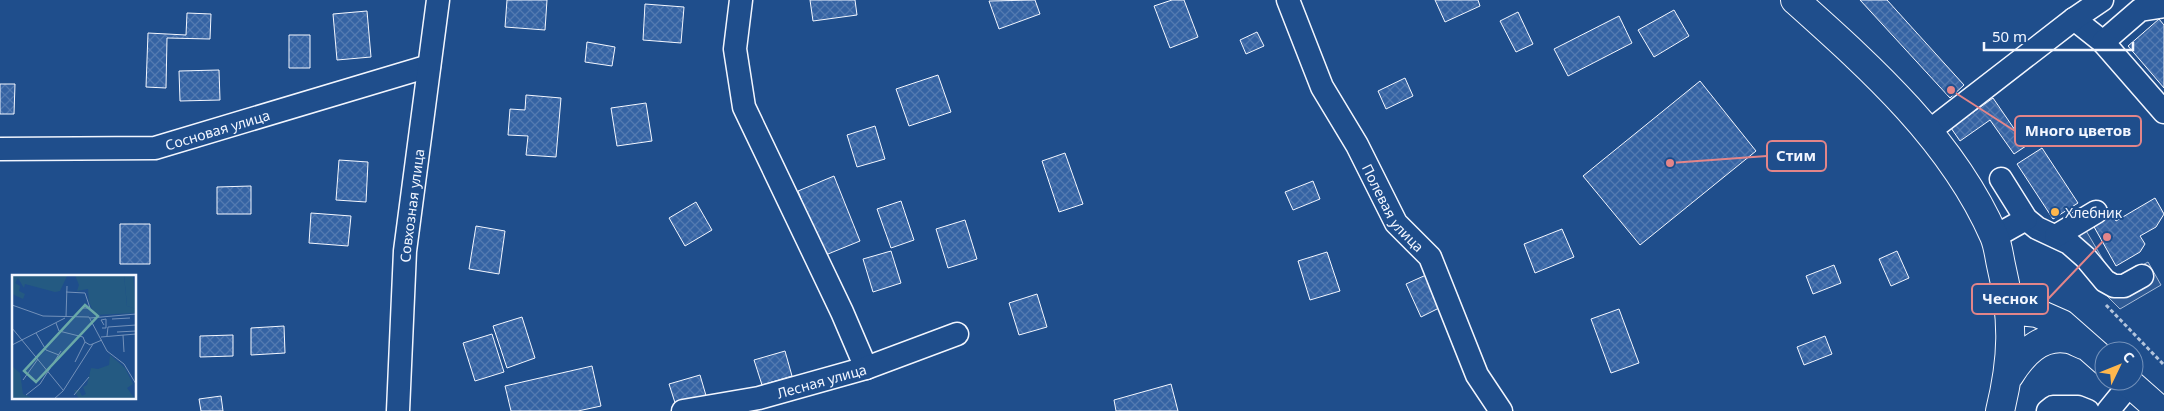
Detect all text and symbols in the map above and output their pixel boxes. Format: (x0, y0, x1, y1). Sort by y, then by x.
scale bar (1984, 20, 2133, 52)
text: 50 m (1992, 26, 2027, 46)
street label: Сосновая улица (163, 105, 272, 154)
callout: Много цветов (2015, 116, 2141, 146)
text: Много цветов (2025, 120, 2131, 140)
callout: Стим (1767, 141, 1826, 171)
text: Стим (1776, 145, 1816, 165)
street label: Совхозная улица (395, 147, 428, 263)
street label: Полевая улица (1358, 160, 1429, 256)
place label: Хлебник (2065, 203, 2123, 222)
marker: Хлебник (2049, 206, 2061, 218)
inset map (12, 275, 136, 398)
callout: Чеснок (1972, 284, 2048, 314)
text: Чеснок (1982, 288, 2039, 308)
north arrow (2094, 341, 2144, 391)
text: С (2119, 347, 2139, 367)
street label: Лесная улица (775, 359, 868, 402)

